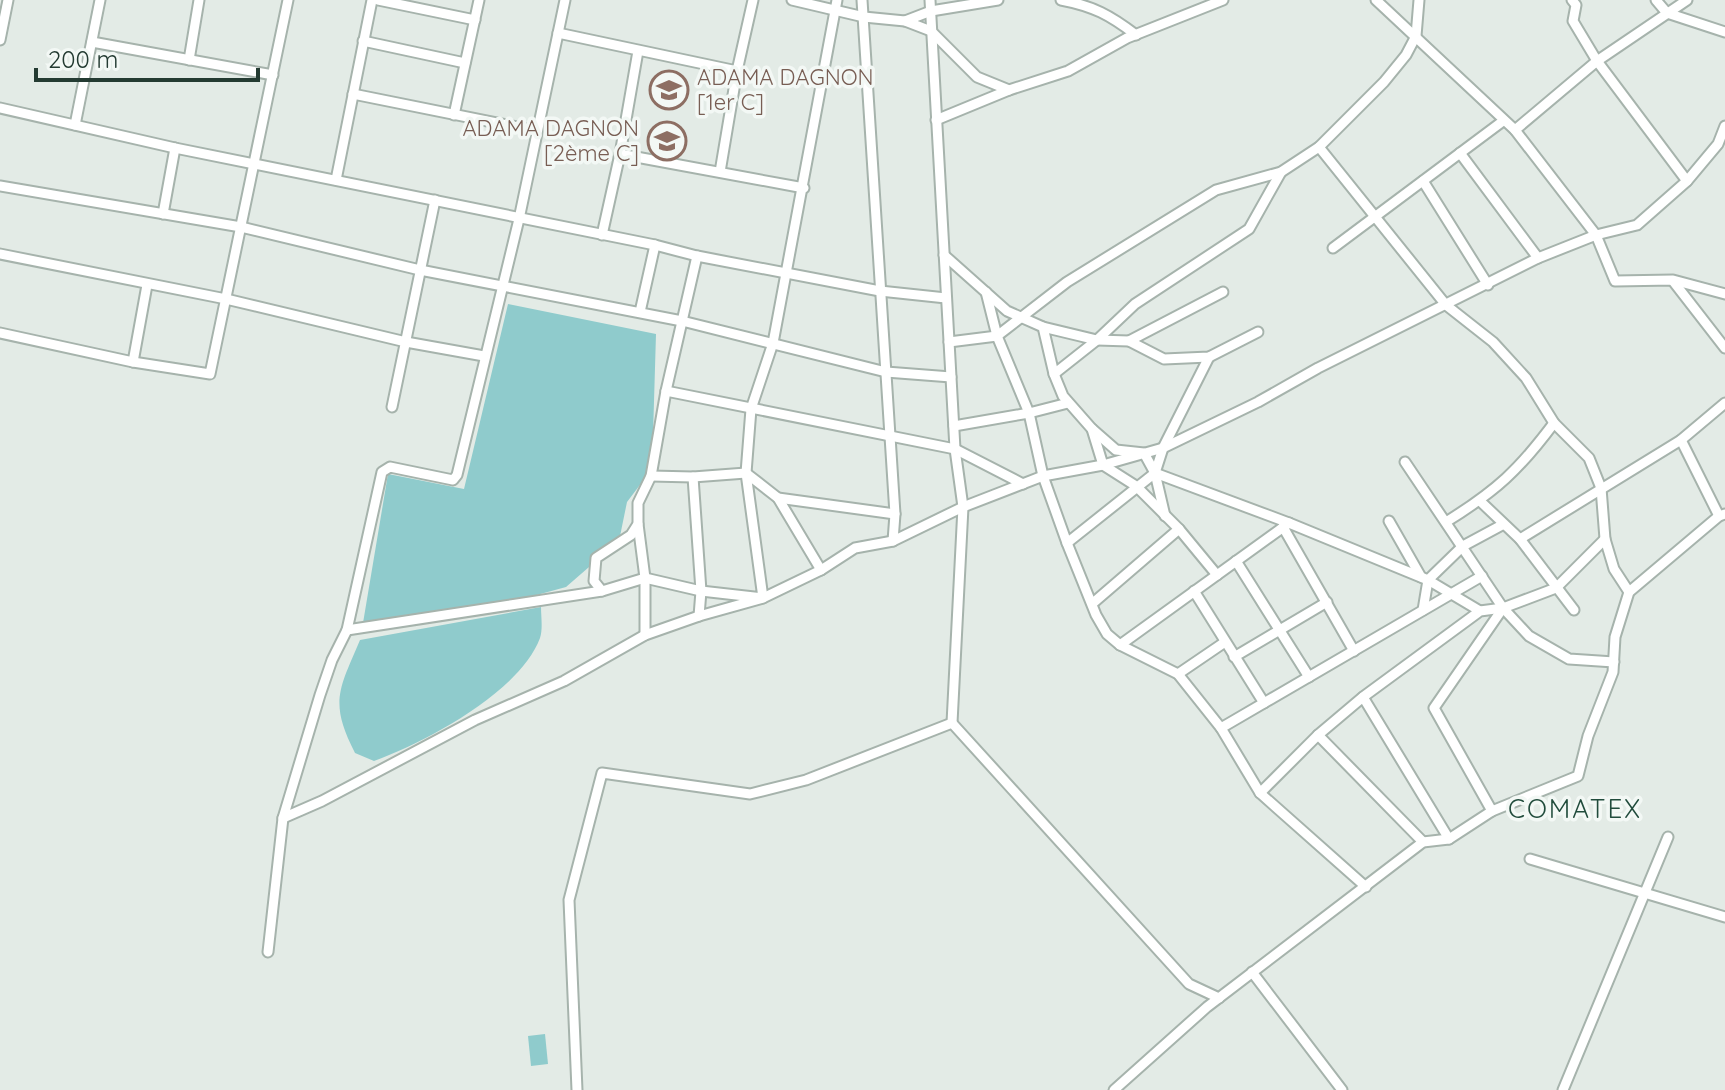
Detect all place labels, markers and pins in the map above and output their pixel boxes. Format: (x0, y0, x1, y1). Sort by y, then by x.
place label: ADAMA DAGNON [1er C] (697, 63, 874, 116)
school or university icon: ADAMA DAGNON [1er C] (648, 69, 690, 111)
place label: ADAMA DAGNON [2ème C] (462, 114, 639, 167)
school or university icon: ADAMA DAGNON [2ème C] (646, 120, 688, 162)

